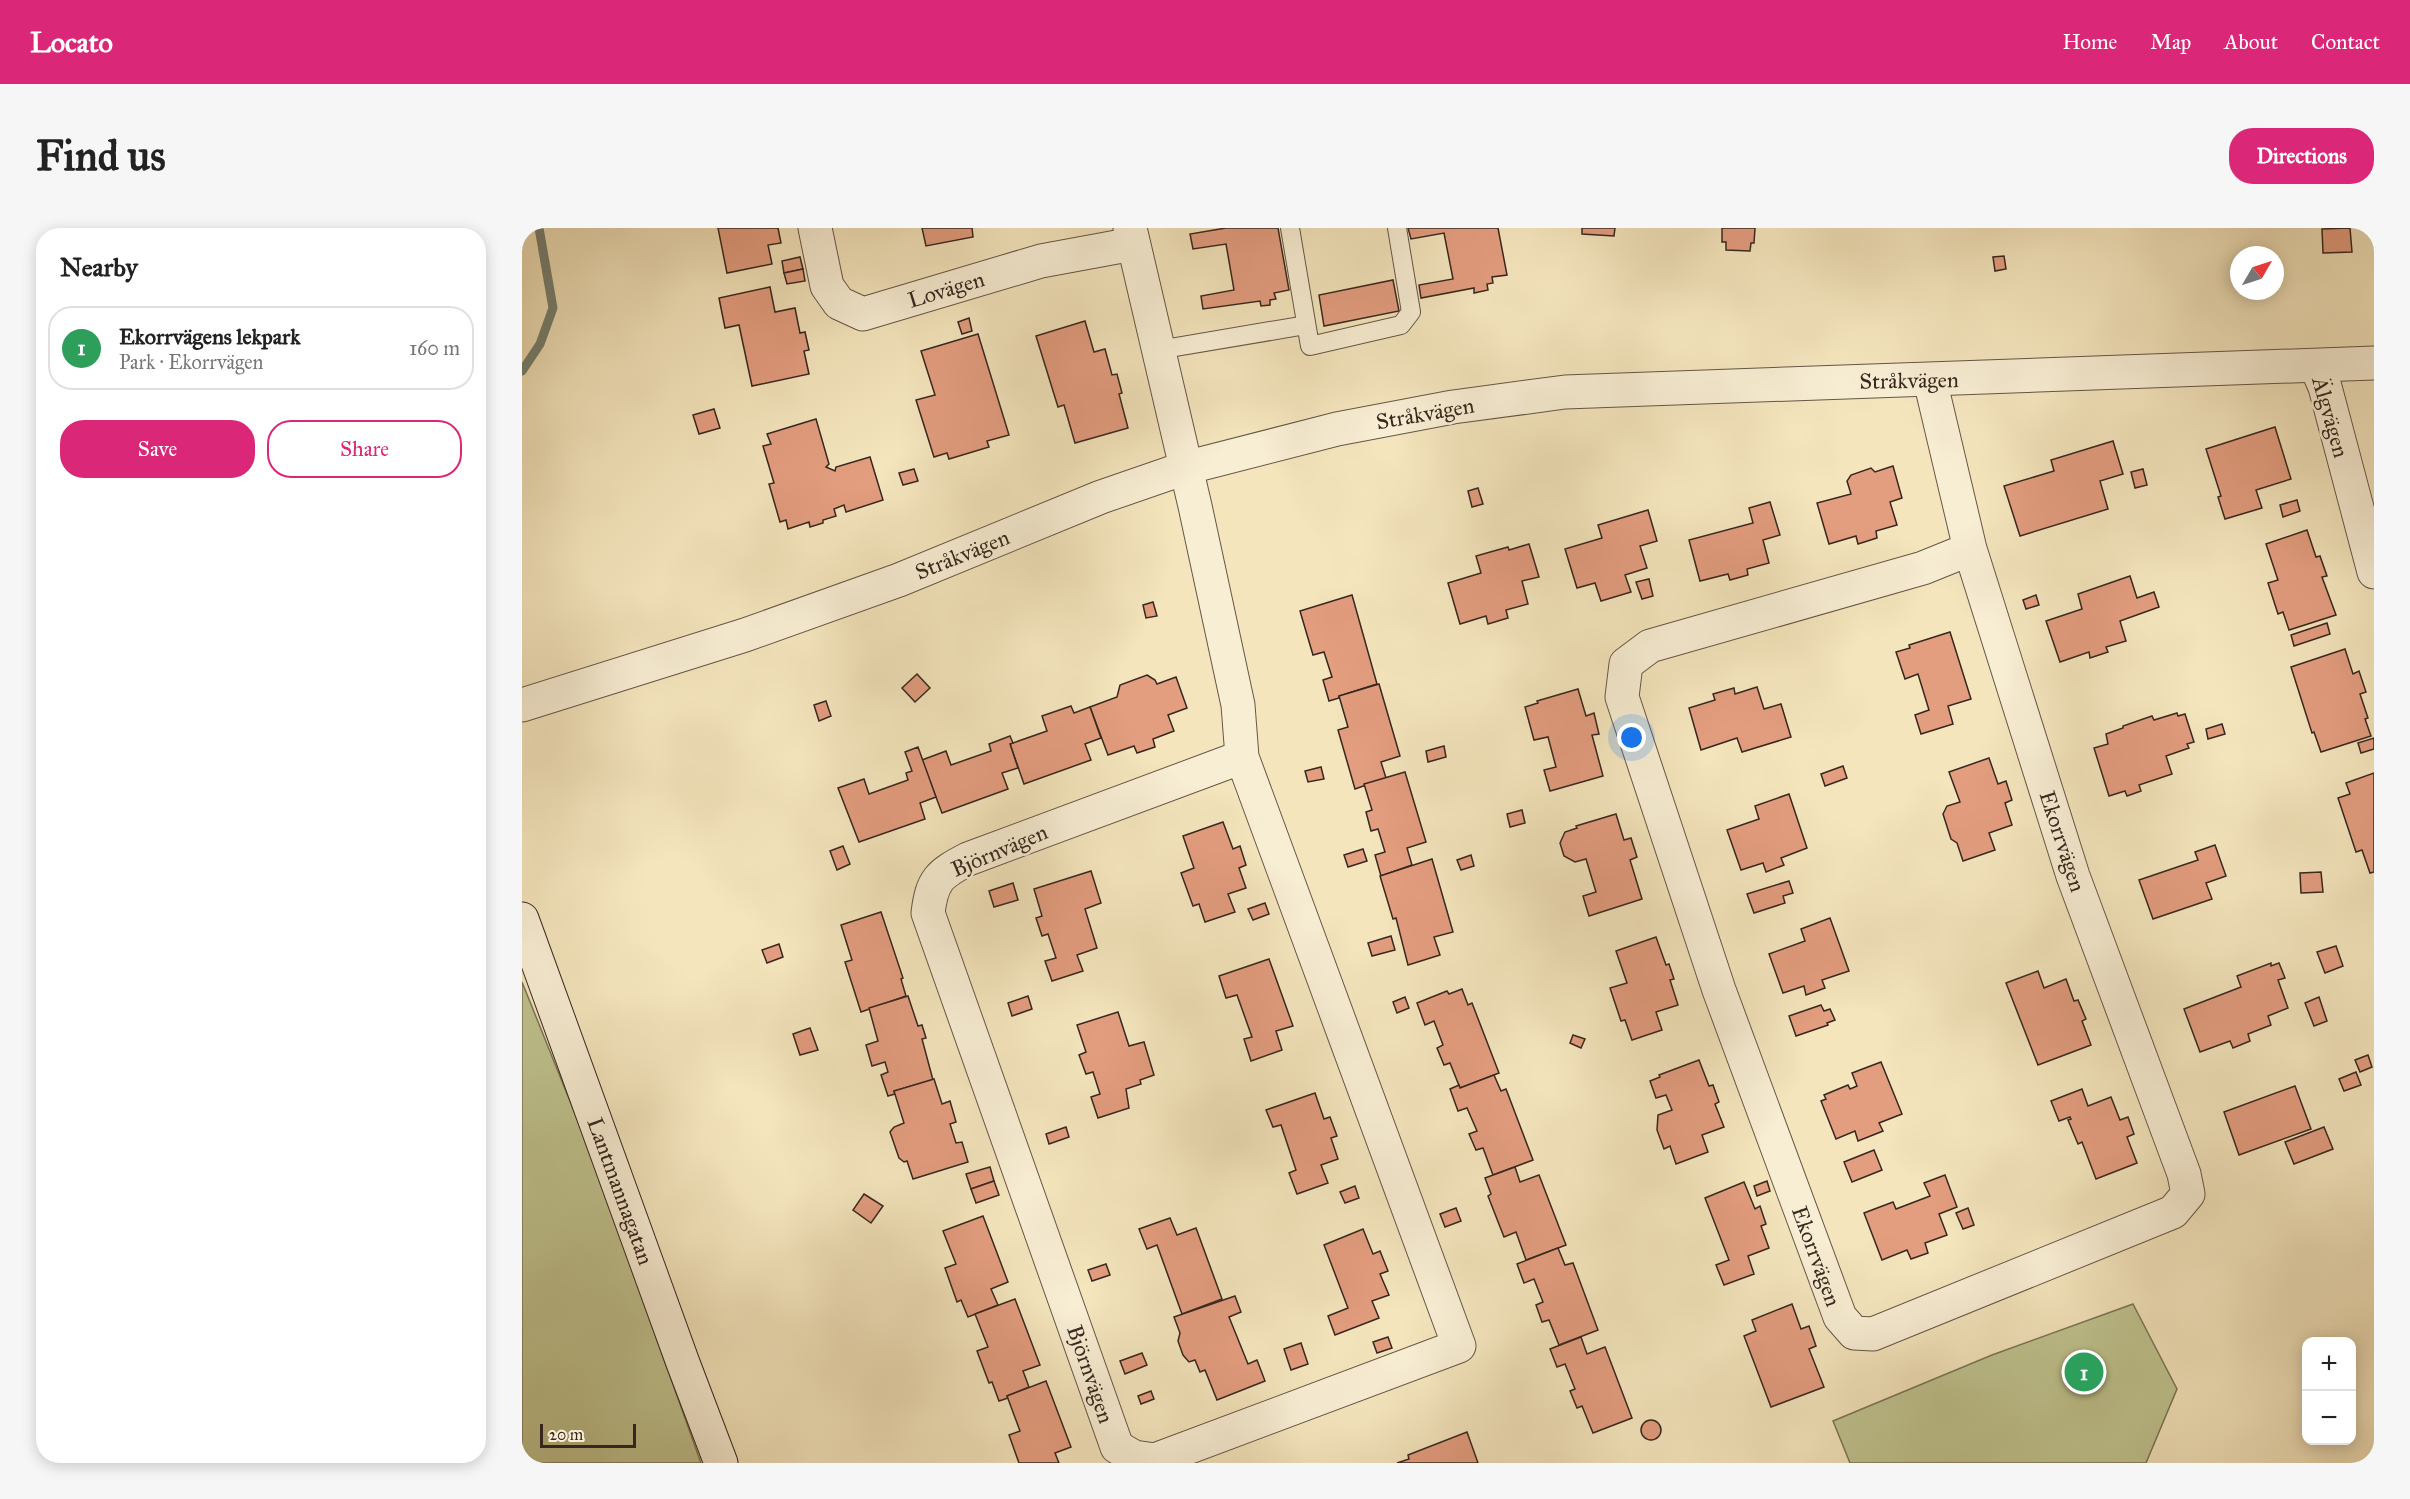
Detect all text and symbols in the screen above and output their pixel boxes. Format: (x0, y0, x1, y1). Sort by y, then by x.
text: Locato (30, 25, 113, 60)
text: Home (2062, 29, 2117, 55)
text: Map (2150, 29, 2191, 55)
text: About (2224, 29, 2278, 55)
text: Contact (2311, 29, 2380, 55)
button: Directions (2229, 128, 2374, 184)
text: Find us (36, 130, 166, 182)
north arrow (2230, 246, 2284, 300)
text: Nearby (60, 251, 138, 283)
street label: Lovägen (905, 265, 988, 314)
text: Ekorrvägens lekpark (119, 323, 300, 350)
text: 1 (78, 336, 85, 360)
text: 160 m (409, 336, 460, 360)
text: Park · Ekorrvägen (119, 350, 263, 374)
street label: Stråkvägen (1859, 366, 1959, 395)
street label: Älgvägen (2306, 373, 2355, 461)
street label: Stråkvägen (1374, 392, 1476, 435)
button: Save (60, 420, 255, 478)
button: Share (267, 420, 462, 478)
street label: Stråkvägen (911, 523, 1013, 586)
your location (1617, 723, 1646, 752)
street label: Ekorrvägen (2033, 787, 2092, 895)
street label: Björnvägen (947, 818, 1052, 883)
street label: Lantmannagatan (581, 1114, 660, 1268)
street label: Ekorrvägen (1786, 1202, 1847, 1310)
street label: Björnvägen (1061, 1322, 1120, 1427)
map controls (2302, 1337, 2356, 1445)
button: + (2302, 1337, 2356, 1391)
pin: 1 (2064, 1350, 2104, 1394)
button: − (2302, 1391, 2356, 1445)
scale bar (540, 1421, 636, 1448)
text: 20 m (549, 1425, 583, 1444)

